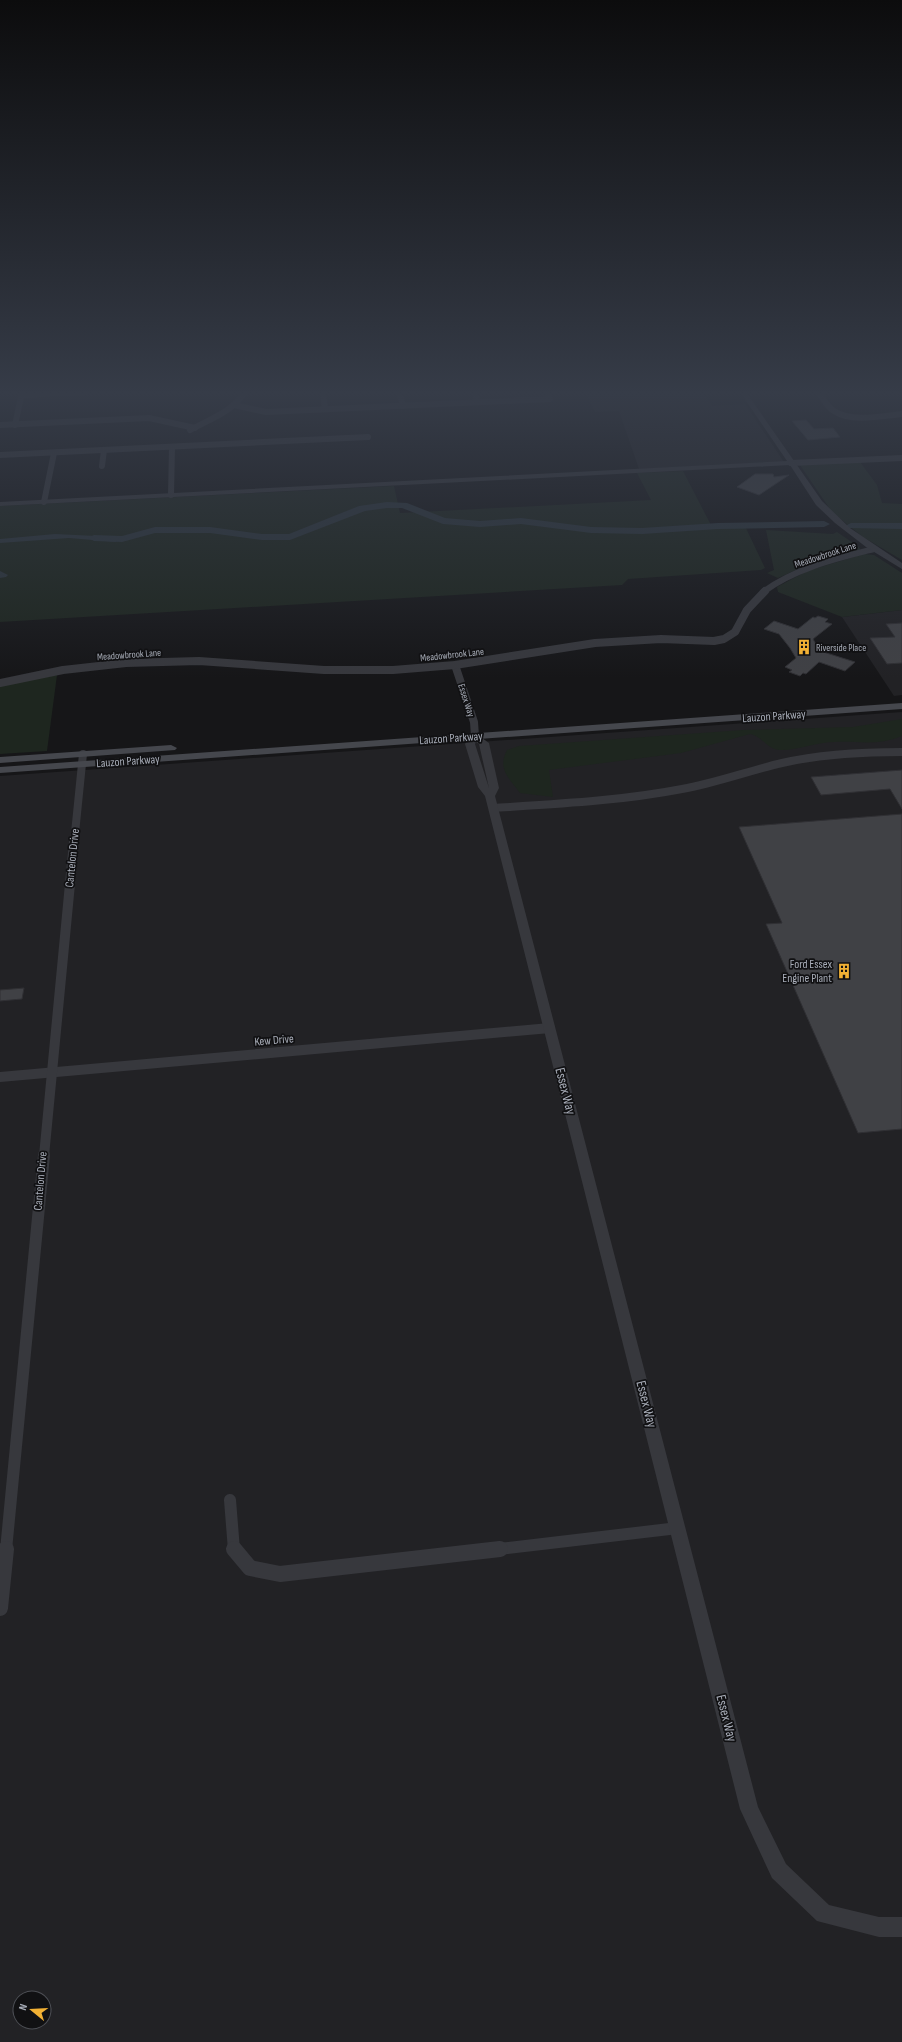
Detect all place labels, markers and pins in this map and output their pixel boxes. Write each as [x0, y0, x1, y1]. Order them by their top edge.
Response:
building icon: Riverside Place [795, 638, 813, 656]
place label: Riverside Place [816, 642, 866, 654]
place label: Ford Essex Engine Plant [782, 957, 832, 986]
building icon: Ford Essex Engine Plant [835, 962, 853, 980]

